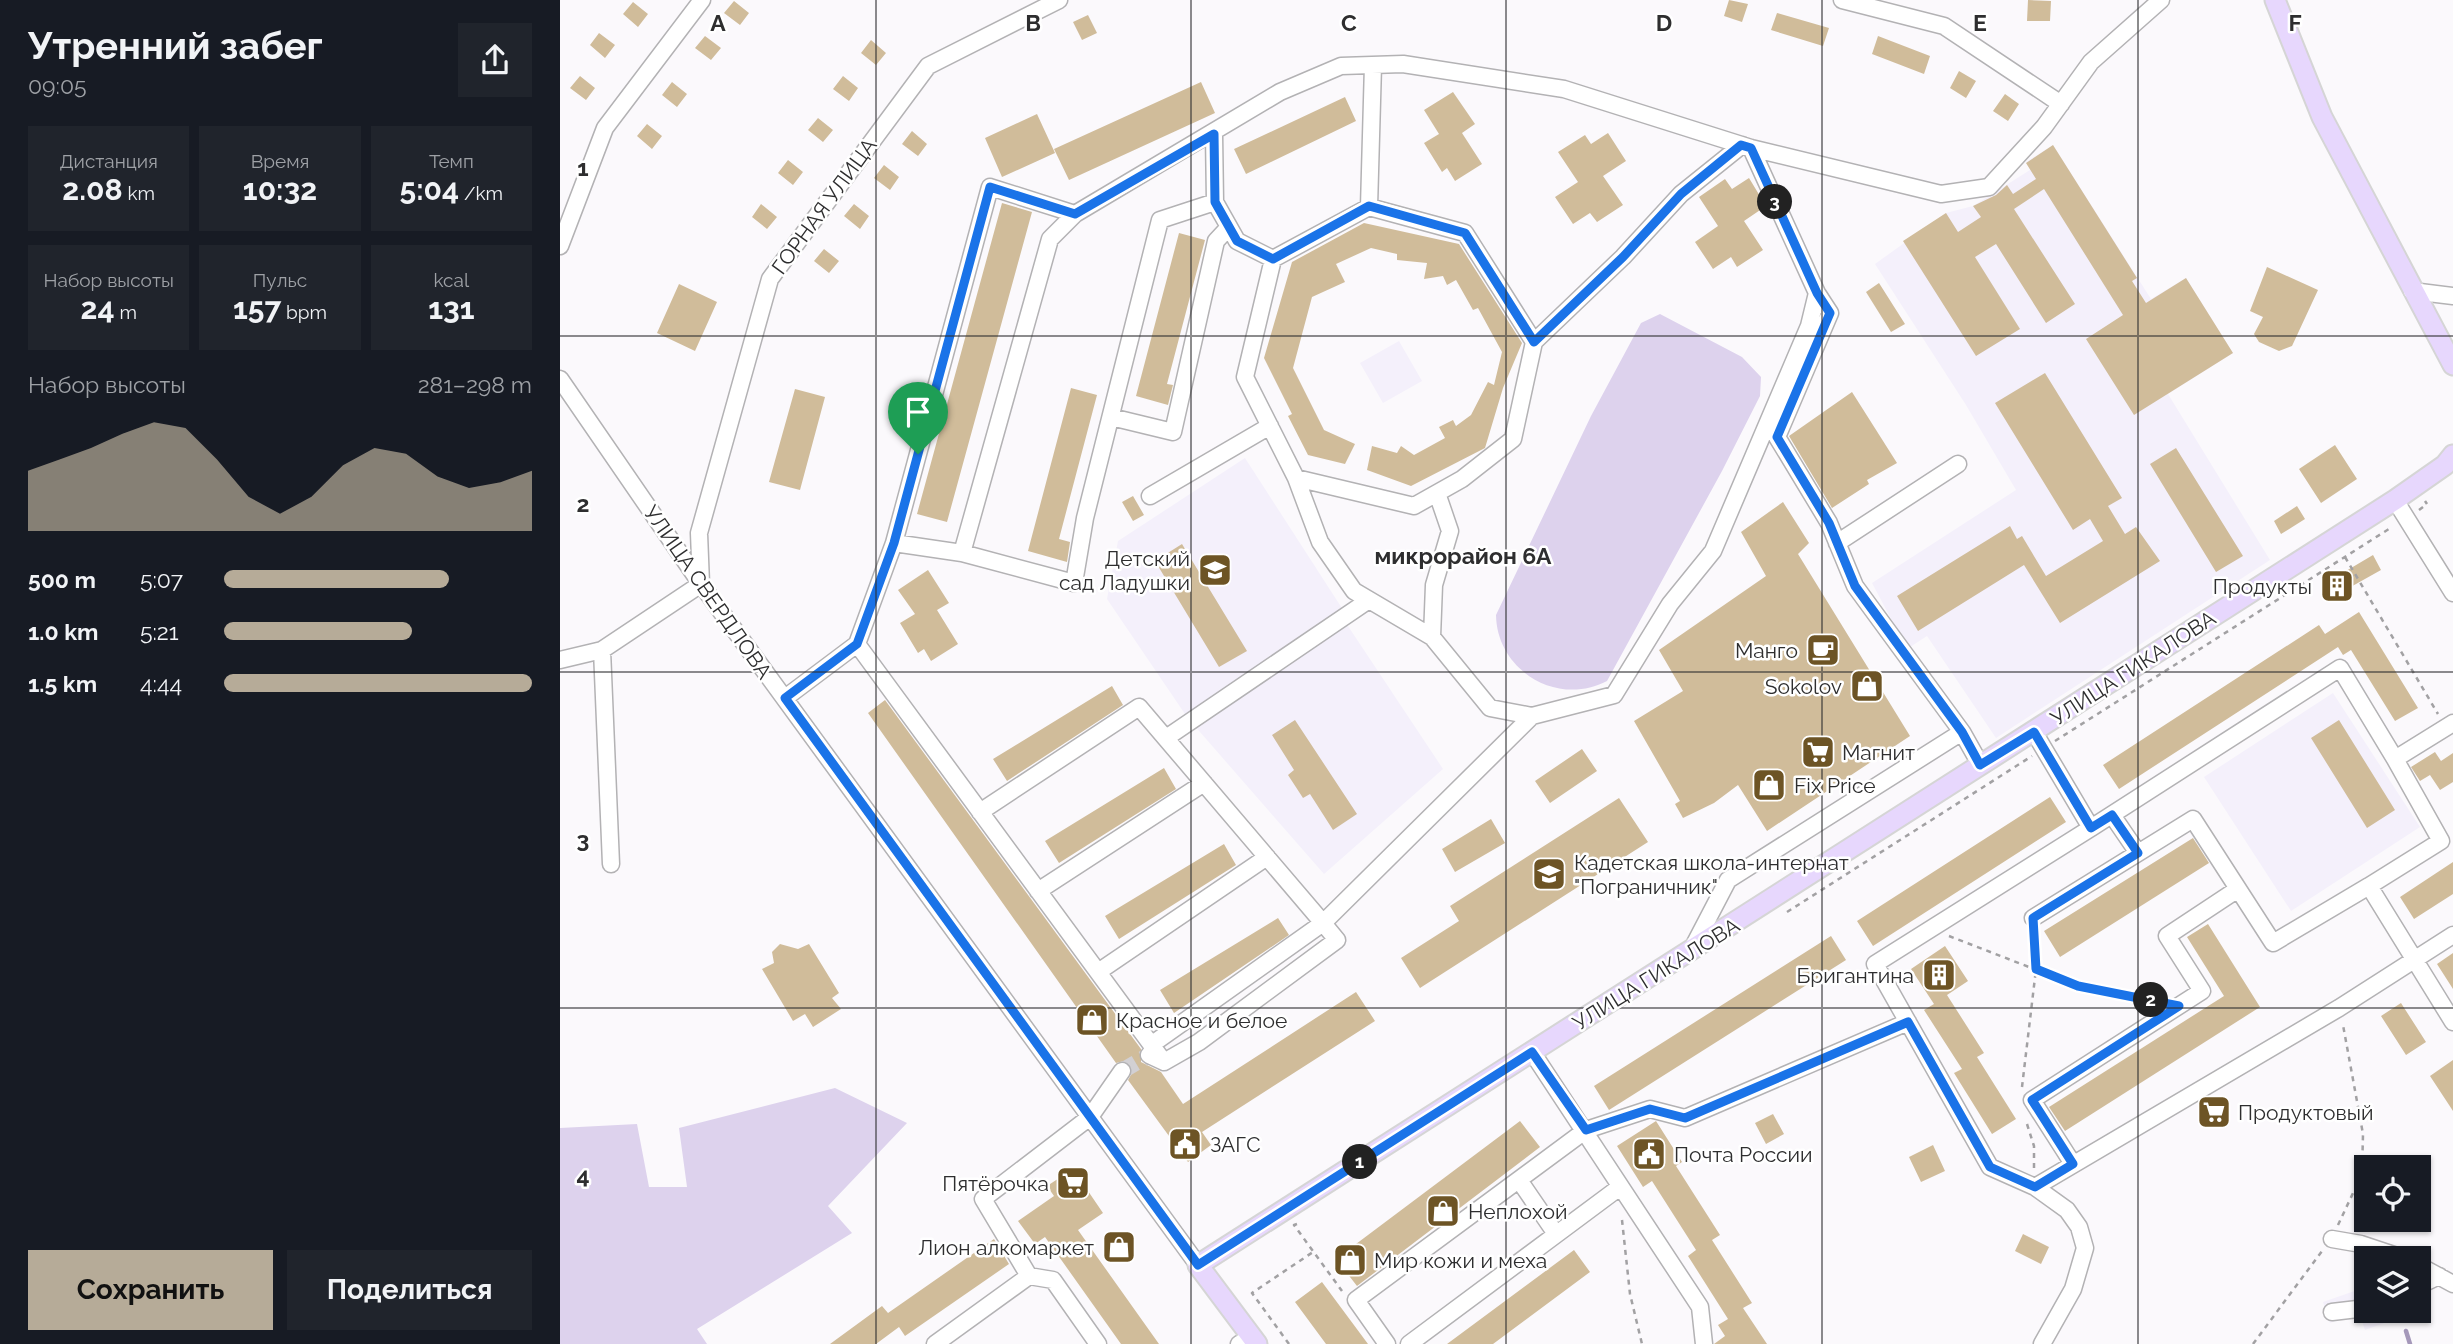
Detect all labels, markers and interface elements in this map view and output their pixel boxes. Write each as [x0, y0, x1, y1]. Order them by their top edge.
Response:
text: A [710, 9, 726, 36]
text: B [1025, 9, 1041, 36]
text: C [1341, 9, 1357, 36]
text: D [1656, 9, 1672, 36]
text: E [1973, 9, 1987, 36]
text: F [2288, 9, 2302, 36]
text: Утренний забег [28, 23, 323, 68]
button: share [458, 23, 532, 97]
text: 09:05 [28, 72, 87, 99]
street label: ГОРНАЯ УЛИЦА [766, 133, 882, 279]
text: Дистанция [59, 150, 158, 172]
text: Время [251, 150, 309, 172]
text: Темп [429, 150, 474, 172]
text: 1 [577, 154, 589, 181]
text: 2.08 [62, 172, 123, 207]
text: 10:32 [243, 172, 317, 207]
text: 5:04 [400, 172, 459, 207]
text: km [123, 182, 155, 204]
text: /km [459, 182, 503, 204]
pin: 3 [1758, 184, 1792, 220]
text: 3 [1769, 190, 1780, 212]
text: Набор высоты [43, 269, 174, 291]
text: Пульс [253, 269, 307, 291]
text: kcal [434, 269, 469, 291]
text: 24 [80, 291, 115, 326]
text: 157 [233, 291, 281, 326]
text: 131 [428, 291, 475, 326]
text: m [115, 301, 137, 323]
text: bpm [281, 301, 327, 323]
text: Набор высоты [28, 371, 186, 398]
text: 281–298 m [418, 371, 532, 398]
pin [888, 382, 948, 454]
icon: arrive [899, 393, 937, 431]
text: 2 [577, 490, 589, 517]
street label: УЛИЦА СВЕРДЛОВА [639, 500, 777, 684]
district label: микрорайон 6А [1375, 542, 1552, 569]
place label: Детский сад Ладушки [1059, 546, 1190, 595]
school or university icon: Детский сад Ладушки [1196, 551, 1234, 589]
text: 500 m [28, 566, 96, 593]
text: 5:07 [140, 566, 183, 593]
building icon: Продукты [2318, 567, 2356, 605]
place label: Продукты [2213, 574, 2312, 599]
street label: УЛИЦА ГИКАЛОВА [2046, 605, 2220, 731]
text: 1.0 km [28, 618, 98, 645]
text: 5:21 [140, 618, 179, 645]
cafe icon: Манго [1804, 631, 1842, 669]
place label: Манго [1735, 638, 1798, 663]
shop icon: Sokolov [1848, 667, 1886, 705]
text: 1.5 km [28, 670, 97, 697]
text: 4:44 [140, 670, 182, 697]
place label: Sokolov [1765, 674, 1842, 699]
supermarket icon: Магнит [1799, 733, 1837, 771]
place label: Магнит [1842, 740, 1915, 765]
shop icon: Fix Price [1750, 766, 1788, 804]
place label: Fix Price [1794, 773, 1876, 798]
text: 3 [577, 826, 589, 853]
place label: Кадетская школа-интернат "Пограничник" [1574, 850, 1849, 899]
school or university icon: Кадетская школа-интернат "Пограничник" [1530, 855, 1568, 893]
street label: УЛИЦА ГИКАЛОВА [1568, 913, 1744, 1035]
building icon: Бригантина [1920, 956, 1958, 994]
place label: Бригантина [1797, 963, 1914, 988]
pin: 2 [2134, 982, 2168, 1018]
text: 2 [2145, 988, 2156, 1010]
shop icon: Красное и белое [1073, 1001, 1111, 1039]
place label: Красное и белое [1116, 1008, 1287, 1033]
supermarket icon: Продуктовый [2195, 1093, 2233, 1131]
place label: Продуктовый [2238, 1100, 2373, 1125]
public building icon: ЗАГС [1166, 1125, 1204, 1163]
place label: ЗАГС [1210, 1132, 1261, 1157]
public building icon: Почта России [1630, 1135, 1668, 1173]
place label: Почта России [1674, 1142, 1813, 1167]
pin: 1 [1342, 1144, 1378, 1180]
text: 1 [1355, 1150, 1364, 1172]
map controls [2354, 1155, 2431, 1323]
button: locate [2354, 1155, 2431, 1232]
text: 4 [576, 1162, 590, 1189]
supermarket icon: Пятёрочка [1054, 1164, 1092, 1202]
place label: Пятёрочка [942, 1171, 1049, 1196]
shop icon: Неплохой [1424, 1192, 1462, 1230]
place label: Неплохой [1468, 1199, 1568, 1224]
shop icon: Лион алкомаркет [1100, 1228, 1138, 1266]
place label: Лион алкомаркет [918, 1235, 1094, 1260]
shop icon: Мир кожи и меха [1331, 1241, 1369, 1279]
button: layers [2354, 1246, 2431, 1323]
place label: Мир кожи и меха [1374, 1248, 1547, 1273]
button: Сохранить [28, 1250, 273, 1330]
button: Поделиться [287, 1250, 532, 1330]

